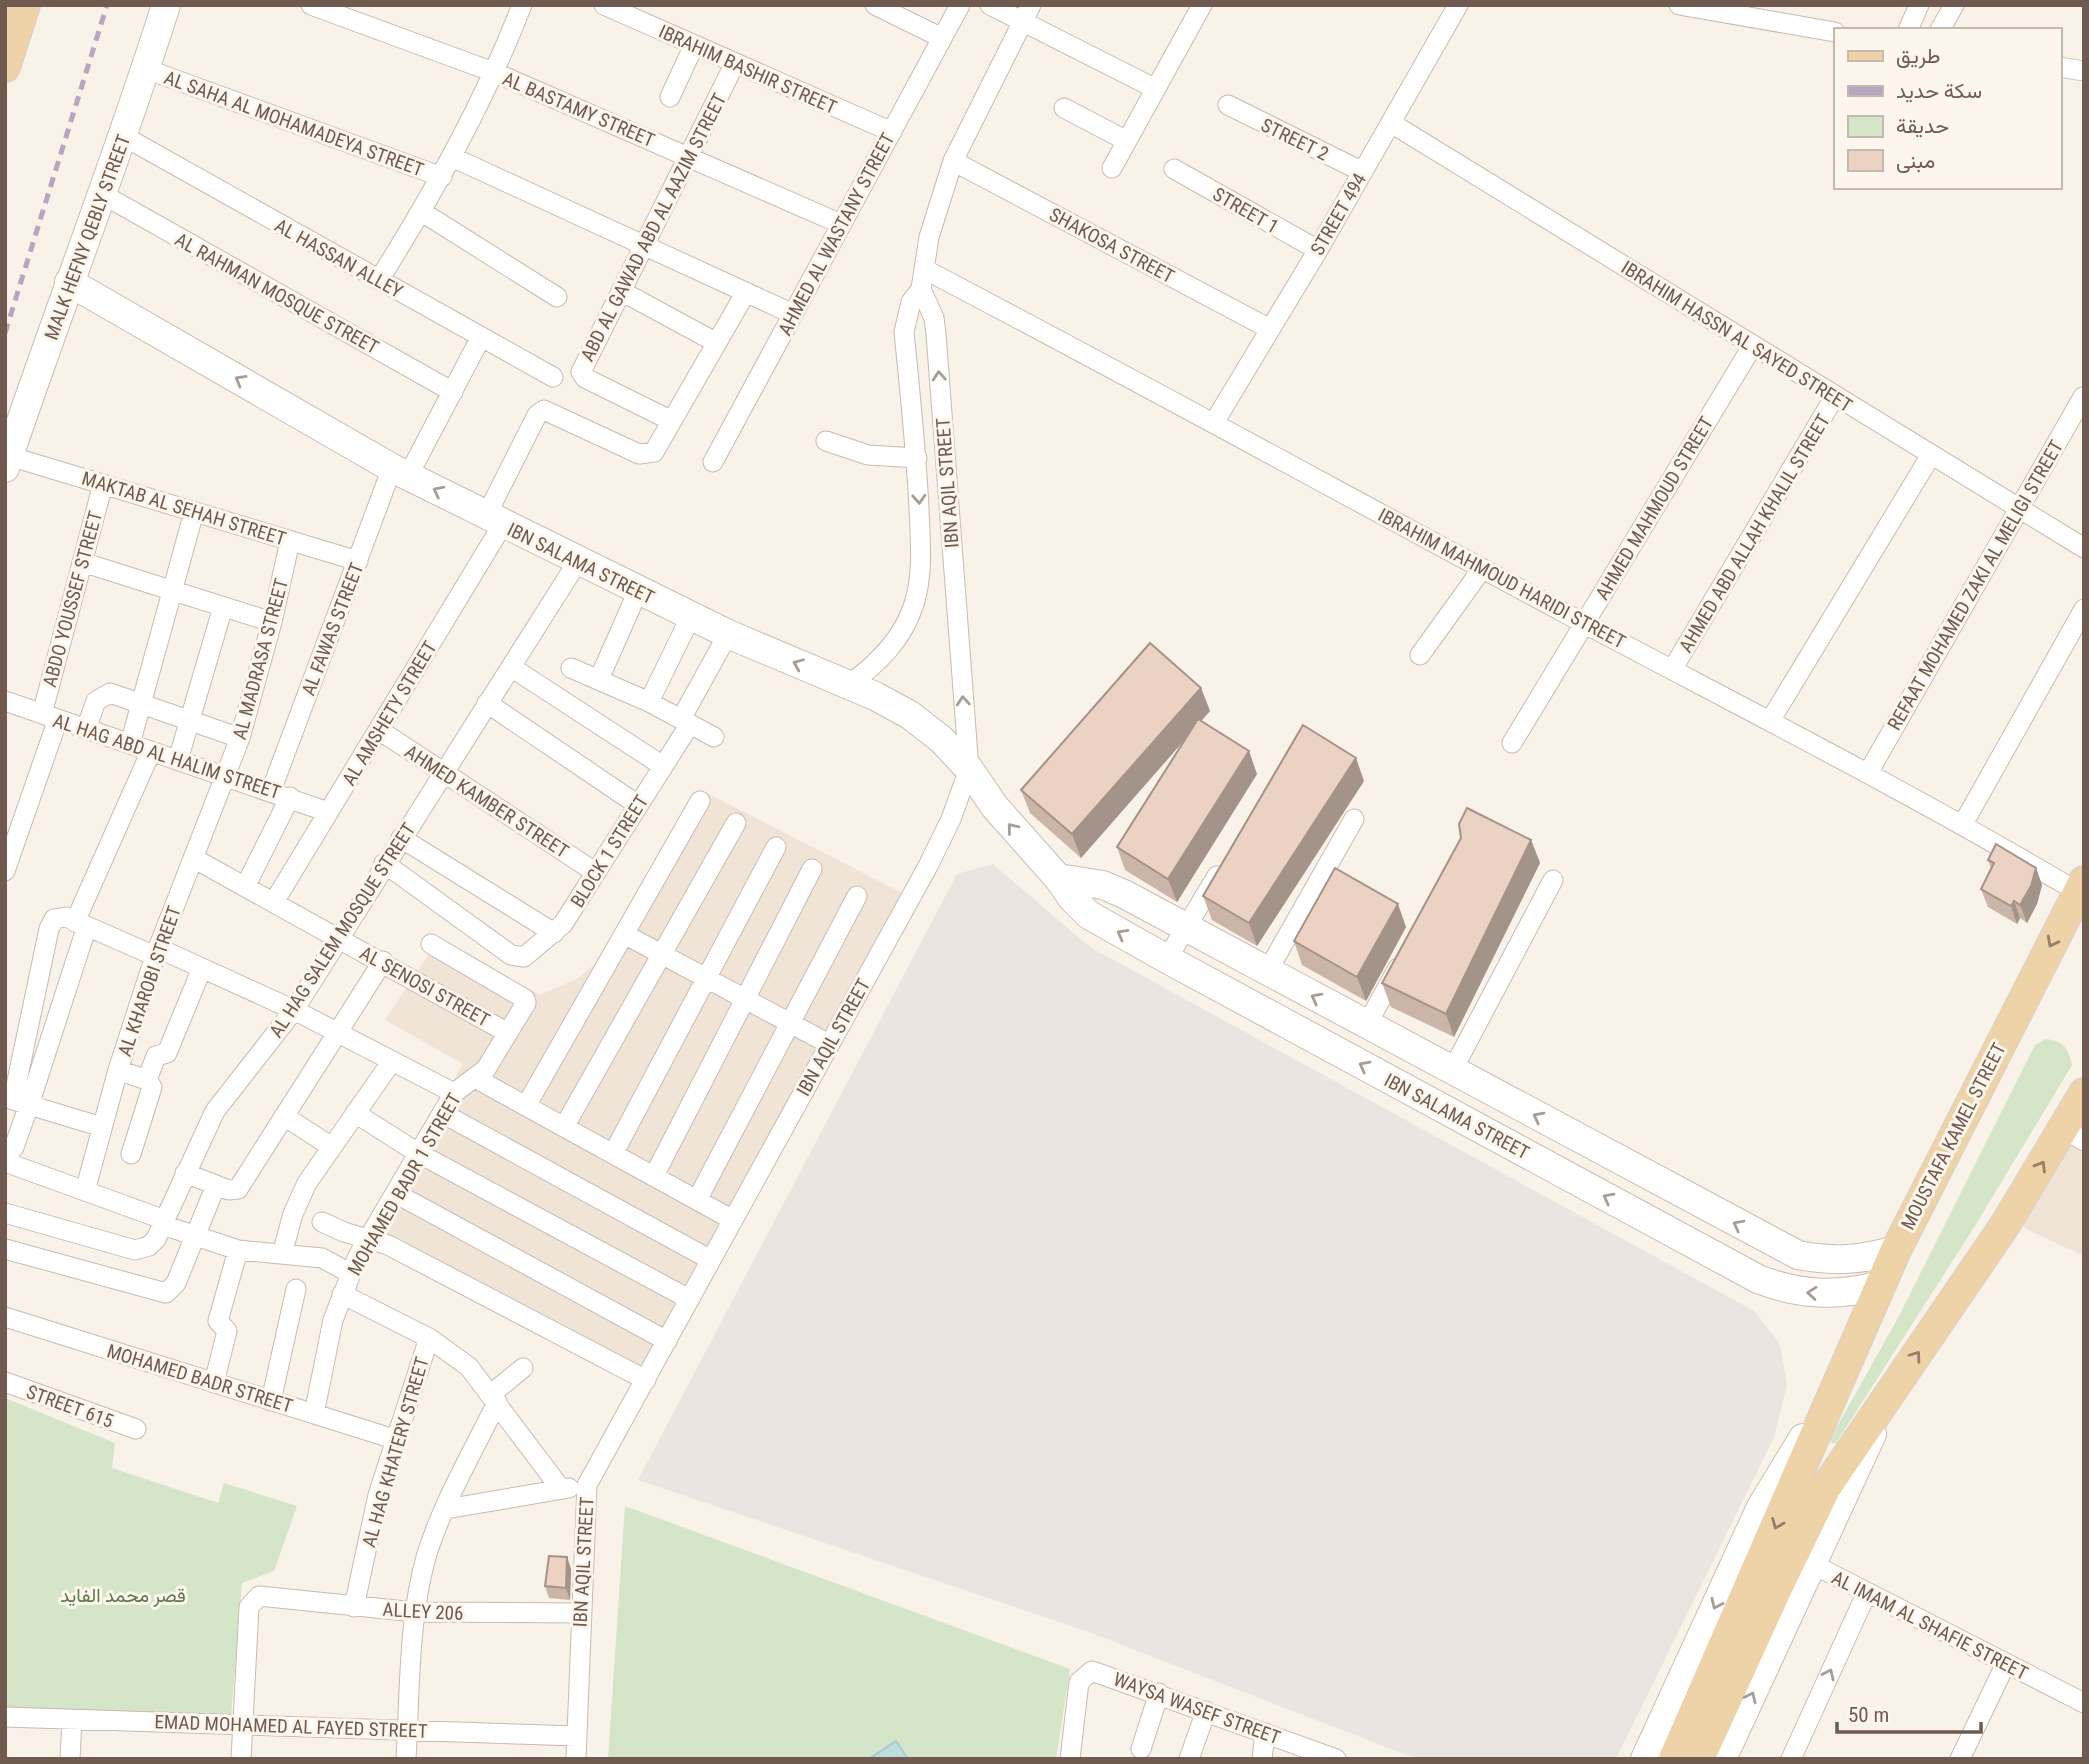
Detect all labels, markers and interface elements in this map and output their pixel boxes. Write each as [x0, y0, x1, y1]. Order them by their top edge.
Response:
street label: IBRAHIM BASHIR STREET [655, 20, 840, 119]
legend [1834, 28, 2061, 189]
text: طريق [1896, 44, 1941, 69]
street label: AL SAHA AL MOHAMADEYA STREET [161, 66, 427, 181]
street label: AL BASTAMY STREET [499, 67, 658, 152]
text: سكة حديد [1896, 79, 1982, 103]
street label: ABD AL GAWAD ABD AL AAZIM STREET [576, 89, 731, 365]
street label: STREET 2 [1257, 113, 1332, 166]
text: حديقة [1896, 114, 1949, 138]
street label: AHMED AL WASTANY STREET [773, 129, 900, 339]
street label: MALK HEFNY QEBLY STREET [40, 131, 135, 343]
text: مبنى [1896, 149, 1935, 173]
street label: STREET 494 [1306, 169, 1371, 259]
street label: STREET 1 [1209, 182, 1283, 238]
street label: SHAKOSA STREET [1045, 203, 1178, 288]
street label: AL HASSAN ALLEY [271, 214, 407, 303]
street label: AL RAHMAN MOSQUE STREET [171, 228, 383, 359]
street label: IBRAHIM HASSN AL SAYED STREET [1617, 256, 1856, 417]
one-way arrow [932, 370, 947, 381]
one-way arrow [234, 375, 247, 388]
street label: AHMED ABD ALLAH KHALIL STREET [1674, 410, 1835, 657]
street label: AHMED MAHMOUD STREET [1591, 412, 1718, 604]
street label: IBN AQIL STREET [931, 417, 964, 549]
street label: REFAAT MOHAMED ZAKI AL MELIGI STREET [1883, 436, 2068, 734]
street label: MAKTAB AL SEHAH STREET [79, 466, 289, 551]
one-way arrow [433, 486, 445, 499]
one-way arrow [911, 494, 926, 505]
street label: IBRAHIM MAHMOUD HARIDI STREET [1374, 503, 1629, 654]
street label: ABDO YOUSSEF STREET [38, 509, 107, 690]
street label: IBN SALAMA STREET [503, 518, 658, 609]
street label: AL FAWAS STREET [297, 559, 368, 699]
street label: AL MADRASA STREET [228, 576, 293, 742]
street label: AL AMSHETY STREET [337, 637, 442, 790]
one-way arrow [793, 658, 805, 672]
one-way arrow [956, 695, 971, 706]
street label: AL HAG ABD AL HALIM STREET [50, 709, 284, 804]
street label: AHMED KAMBER STREET [401, 740, 573, 863]
street label: BLOCK 1 STREET [566, 791, 653, 912]
street label: AL HAG SALEM MOSQUE STREET [264, 819, 420, 1042]
one-way arrow [1008, 823, 1020, 836]
street label: AL KHAROBI STREET [113, 903, 186, 1059]
one-way arrow [1116, 929, 1129, 942]
one-way arrow [2047, 935, 2060, 947]
street label: AL SENOSI STREET [356, 941, 494, 1032]
street label: IBN AQIL STREET [792, 975, 875, 1100]
one-way arrow [1311, 993, 1323, 1007]
street label: MOUSTAFA KAMEL STREET [1896, 1039, 2011, 1233]
one-way arrow [1359, 1061, 1372, 1074]
street label: IBN SALAMA STREET [1380, 1069, 1533, 1164]
street label: MOHAMED BADR 1 STREET [343, 1089, 466, 1280]
one-way arrow [1533, 1112, 1545, 1126]
one-way arrow [2032, 1161, 2045, 1174]
one-way arrow [1602, 1192, 1615, 1206]
one-way arrow [1733, 1220, 1746, 1233]
one-way arrow [1807, 1286, 1818, 1301]
street label: MOHAMED BADR STREET [104, 1339, 296, 1418]
one-way arrow [1908, 1351, 1920, 1364]
street label: AL HAG KHATERY STREET [357, 1354, 434, 1550]
street label: STREET 615 [23, 1380, 116, 1433]
street label: IBN AQIL STREET [569, 1496, 598, 1628]
one-way arrow [1771, 1516, 1785, 1529]
street label: AL IMAM AL SHAFIE STREET [1828, 1566, 2032, 1685]
park label: قصر محمد الفايد [60, 1584, 186, 1607]
one-way arrow [1710, 1597, 1724, 1609]
street label: ALLEY 206 [382, 1598, 464, 1625]
street label: WAYSA WASEF STREET [1110, 1668, 1283, 1749]
one-way arrow [1821, 1669, 1835, 1682]
scale bar [1837, 1690, 1980, 1734]
one-way arrow [1743, 1692, 1757, 1704]
text: 50 m [1848, 1703, 1889, 1727]
street label: EMAD MOHAMED AL FAYED STREET [154, 1710, 428, 1743]

